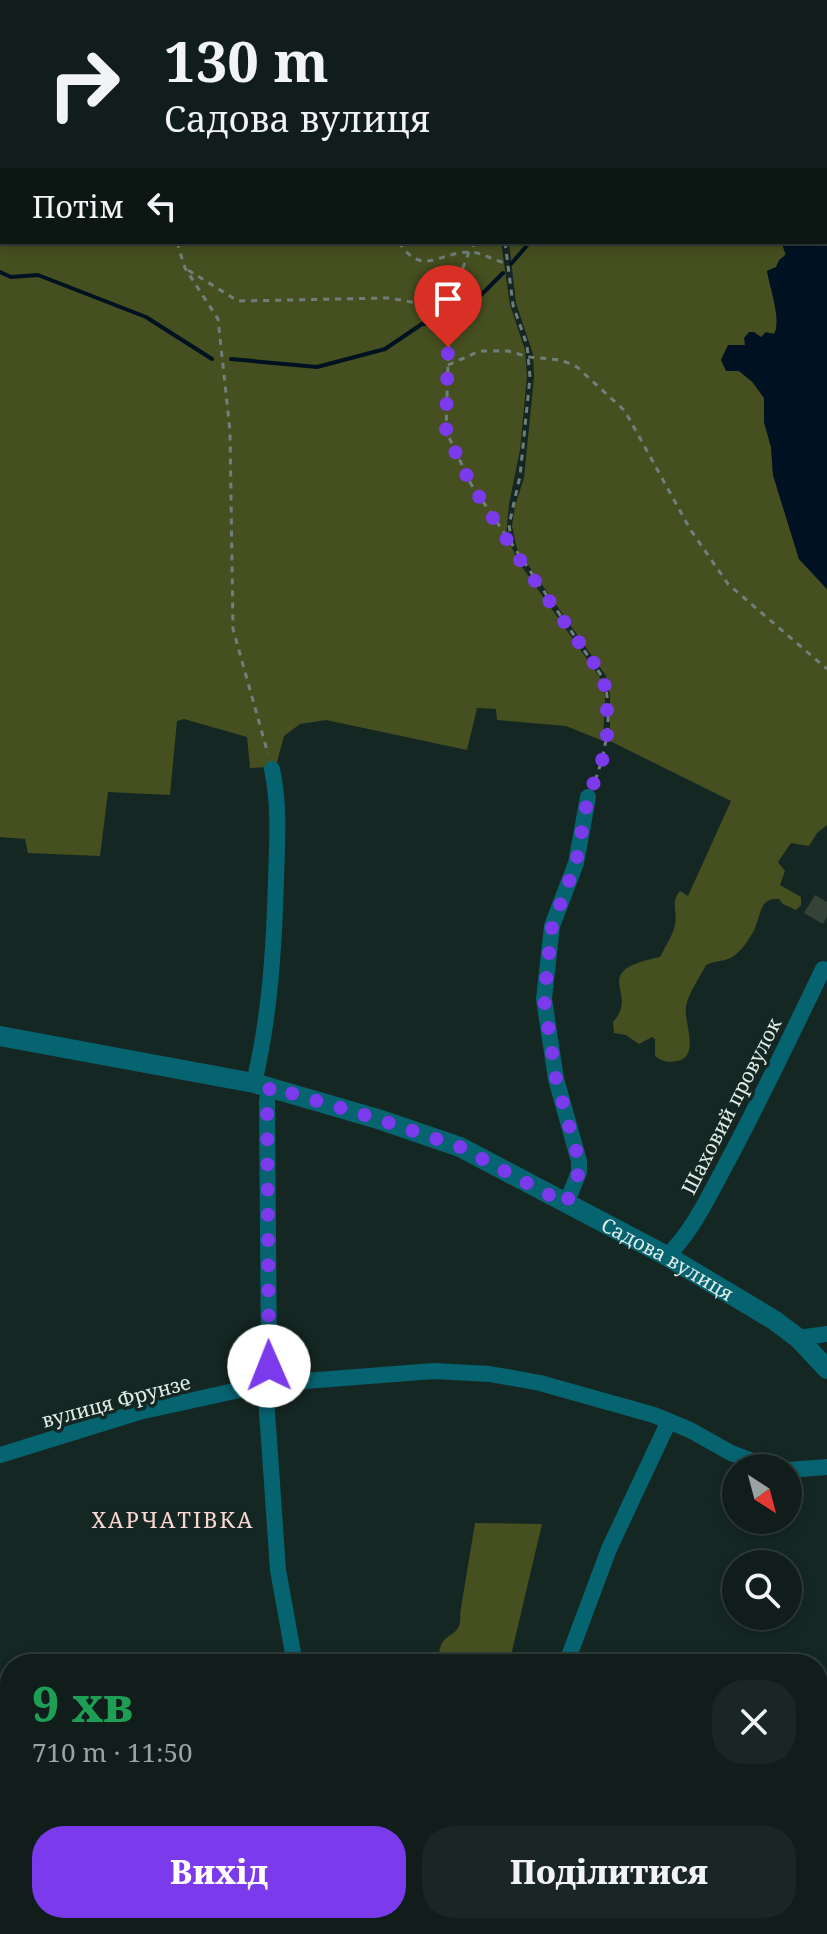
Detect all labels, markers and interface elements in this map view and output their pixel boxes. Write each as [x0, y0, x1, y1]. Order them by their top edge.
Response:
text: 130 m [164, 22, 329, 98]
icon: right [32, 32, 136, 136]
text: Садова вулиця [164, 94, 430, 143]
icon: left [140, 184, 184, 228]
text: Потім [32, 186, 124, 227]
pin [414, 265, 482, 347]
icon: arrive [426, 277, 470, 321]
street label: Шаховий провулок [675, 1013, 787, 1199]
street label: Садова вулиця [597, 1210, 739, 1307]
position arrow [227, 1324, 311, 1408]
street label: вулиця Фрунзе [39, 1368, 193, 1434]
north arrow [722, 1454, 802, 1534]
map controls [722, 1454, 802, 1630]
district label: ХАРЧАТІВКА [92, 1504, 254, 1534]
button: search [722, 1550, 802, 1630]
text: 9 хв [32, 1671, 133, 1736]
button: close [712, 1680, 796, 1764]
text: 710 m · 11:50 [32, 1734, 193, 1770]
button: Вихід [32, 1826, 406, 1918]
button: Поділитися [422, 1826, 796, 1918]

